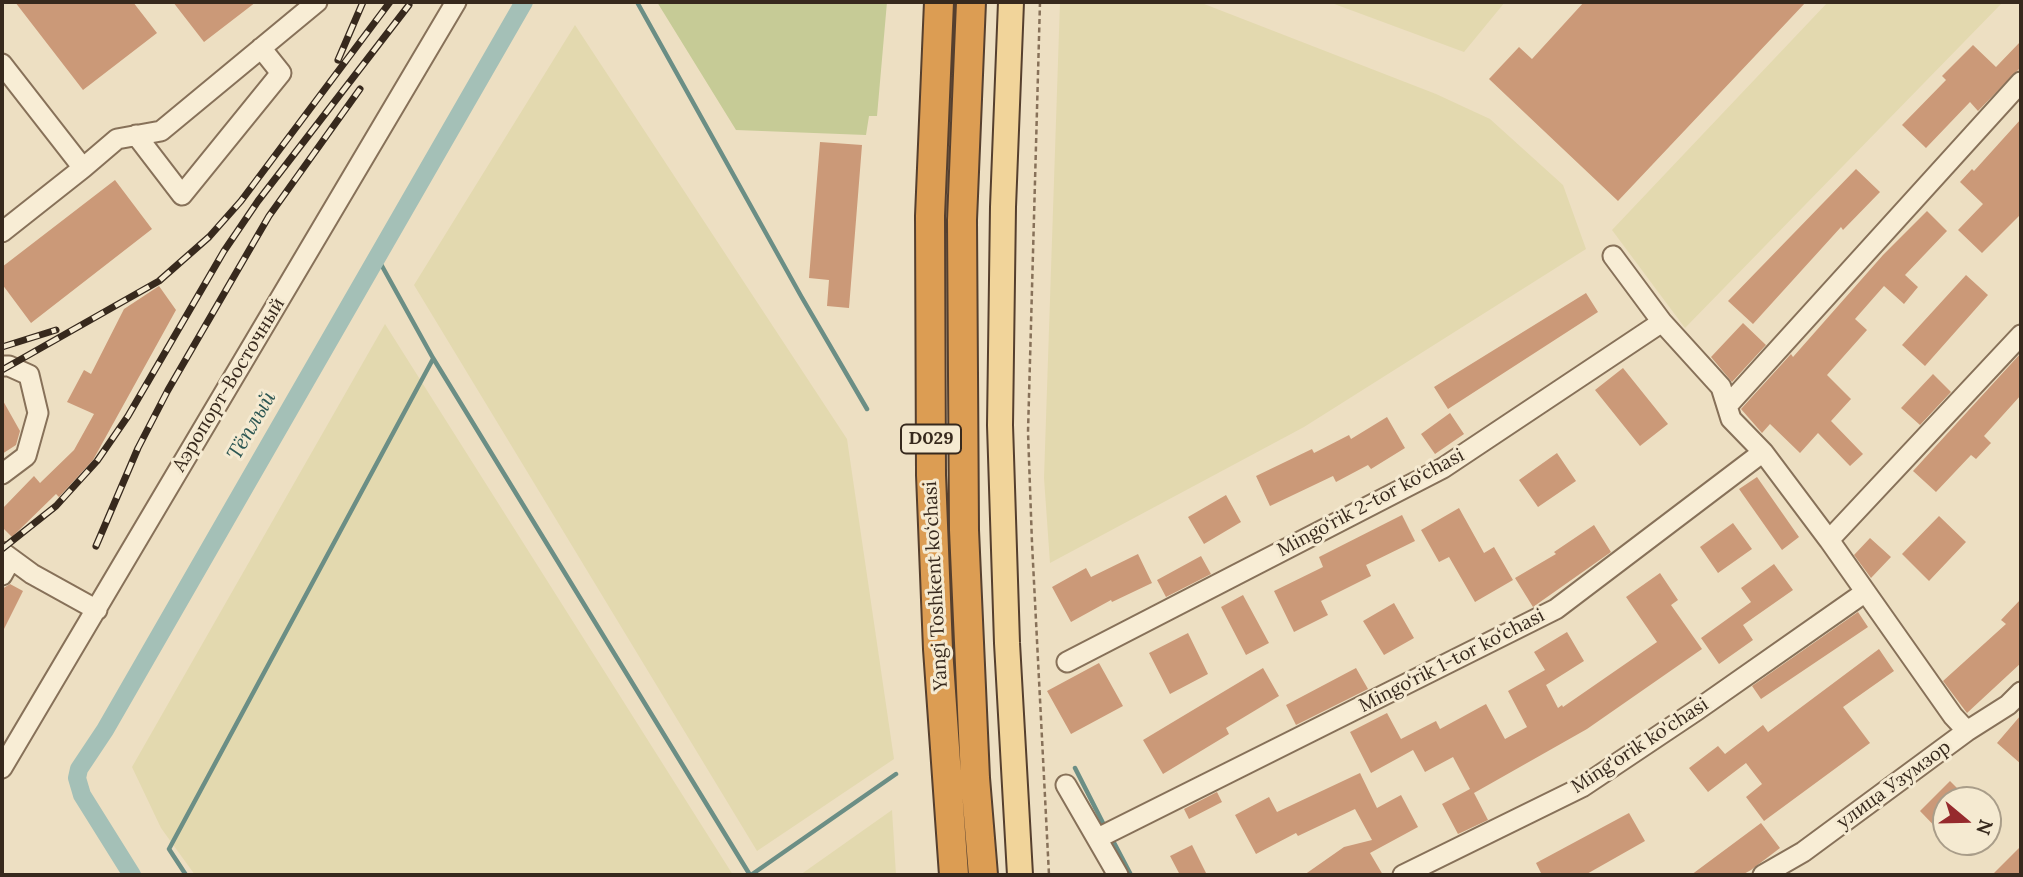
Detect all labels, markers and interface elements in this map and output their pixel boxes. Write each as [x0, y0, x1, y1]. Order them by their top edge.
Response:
street label: Аэропорт-Восточный [168, 294, 290, 476]
water label: Тёплый [222, 387, 282, 465]
road number: D029 [901, 424, 961, 454]
street label: Mingo‘rik 2-tor ko‘chasi [1274, 444, 1468, 562]
street label: Yangi Toshkent ko‘chasi [919, 481, 953, 691]
street label: Mingo‘rik 1-tor ko‘chasi [1355, 604, 1549, 718]
street label: Ming'orik ko'chasi [1567, 693, 1713, 799]
street label: улица Узумзор [1833, 736, 1955, 834]
north arrow [1932, 786, 2002, 856]
text: N [1971, 816, 1999, 838]

